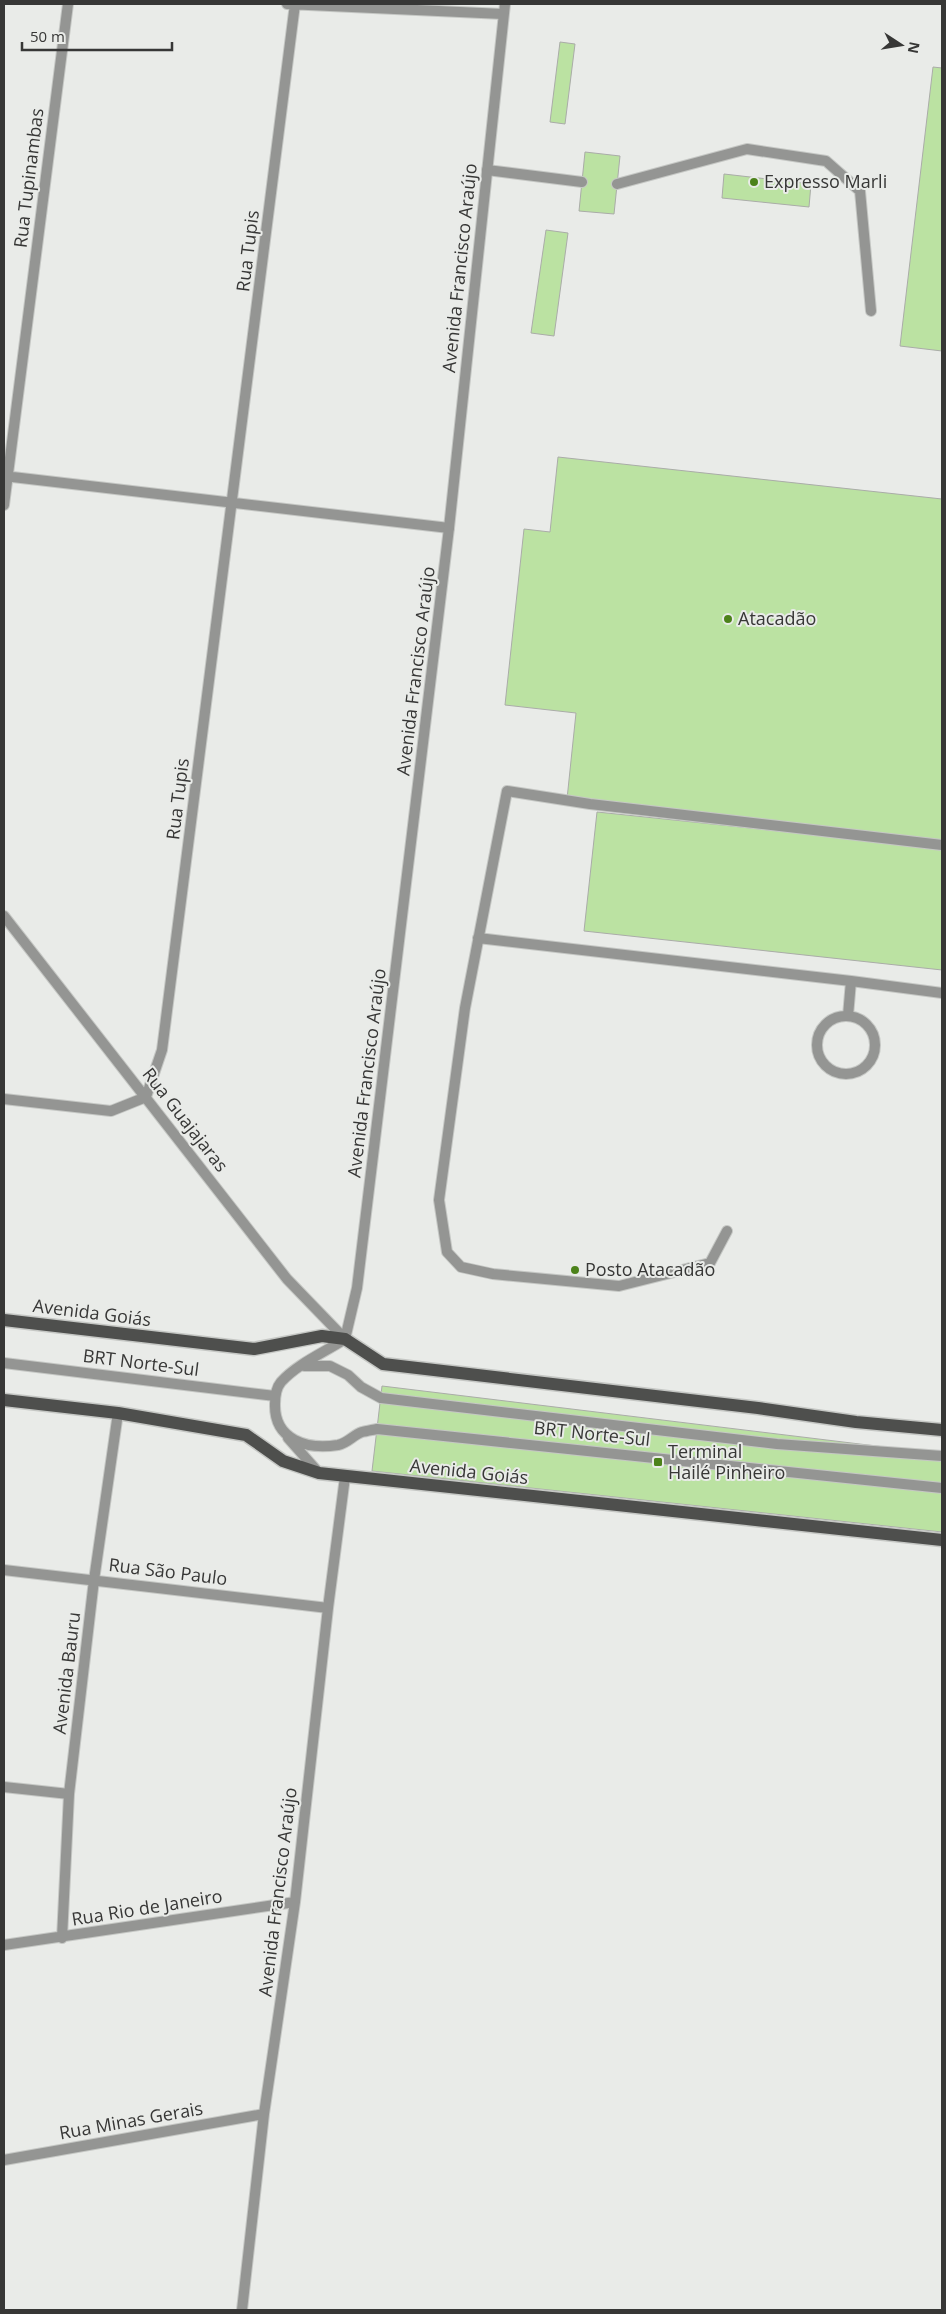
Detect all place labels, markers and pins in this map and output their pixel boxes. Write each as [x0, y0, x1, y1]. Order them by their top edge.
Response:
place label: Expresso Marli [764, 169, 887, 193]
marker: Expresso Marli [748, 176, 760, 188]
place label: Atacadão [738, 606, 816, 630]
marker: Atacadão [722, 613, 734, 625]
place label: Posto Atacadão [585, 1257, 715, 1281]
marker: Posto Atacadão [569, 1264, 581, 1276]
place label: Terminal Hailé Pinheiro [668, 1439, 785, 1484]
marker: Terminal Hailé Pinheiro [652, 1456, 664, 1468]

